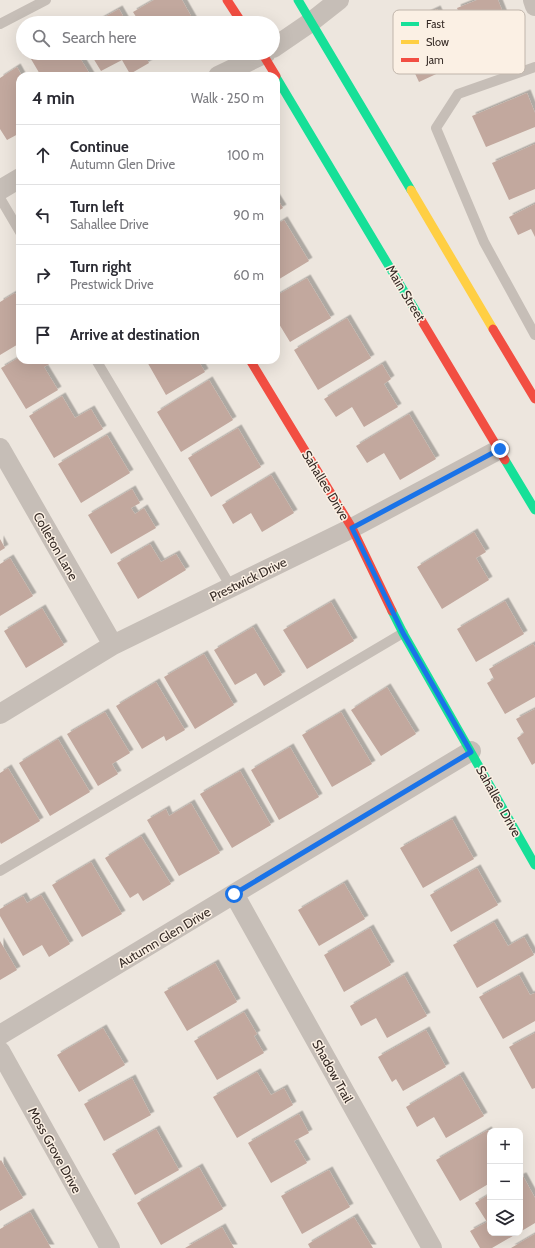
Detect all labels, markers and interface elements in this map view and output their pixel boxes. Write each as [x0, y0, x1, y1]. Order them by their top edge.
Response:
legend [393, 10, 525, 74]
search box [16, 16, 280, 60]
text: Fast [426, 17, 445, 31]
icon: search [30, 27, 52, 49]
text: Search here [62, 29, 137, 47]
text: Slow [426, 35, 449, 49]
text: Jam [425, 53, 444, 67]
text: 4 min [32, 88, 75, 108]
text: Walk · 250 m [191, 90, 264, 106]
text: Continue [70, 138, 129, 156]
icon: ahead [32, 144, 54, 166]
text: 100 m [227, 147, 264, 163]
text: Autumn Glen Drive [70, 156, 175, 172]
text: Turn left [70, 198, 124, 216]
icon: left [32, 204, 54, 226]
text: 90 m [233, 207, 264, 223]
text: Sahallee Drive [70, 216, 149, 232]
text: Turn right [70, 258, 131, 276]
street label: Main Street [383, 262, 429, 325]
icon: right [32, 264, 54, 286]
text: 60 m [233, 267, 264, 283]
text: Prestwick Drive [70, 276, 154, 292]
icon: arrive [32, 324, 54, 346]
text: Arrive at destination [70, 326, 200, 344]
route end [491, 440, 509, 458]
street label: Sahallee Drive [299, 447, 353, 523]
street label: Colleton Lane [30, 509, 82, 583]
street label: Prestwick Drive [207, 553, 289, 605]
street label: Sahallee Drive [473, 763, 525, 840]
route start [225, 885, 243, 903]
street label: Autumn Glen Drive [115, 903, 213, 971]
street label: Shadow Trail [309, 1037, 357, 1105]
street label: Moss Grove Drive [25, 1104, 85, 1196]
map controls [487, 1128, 523, 1236]
button: + [487, 1128, 523, 1164]
button: − [487, 1164, 523, 1200]
button: layers [487, 1200, 523, 1236]

